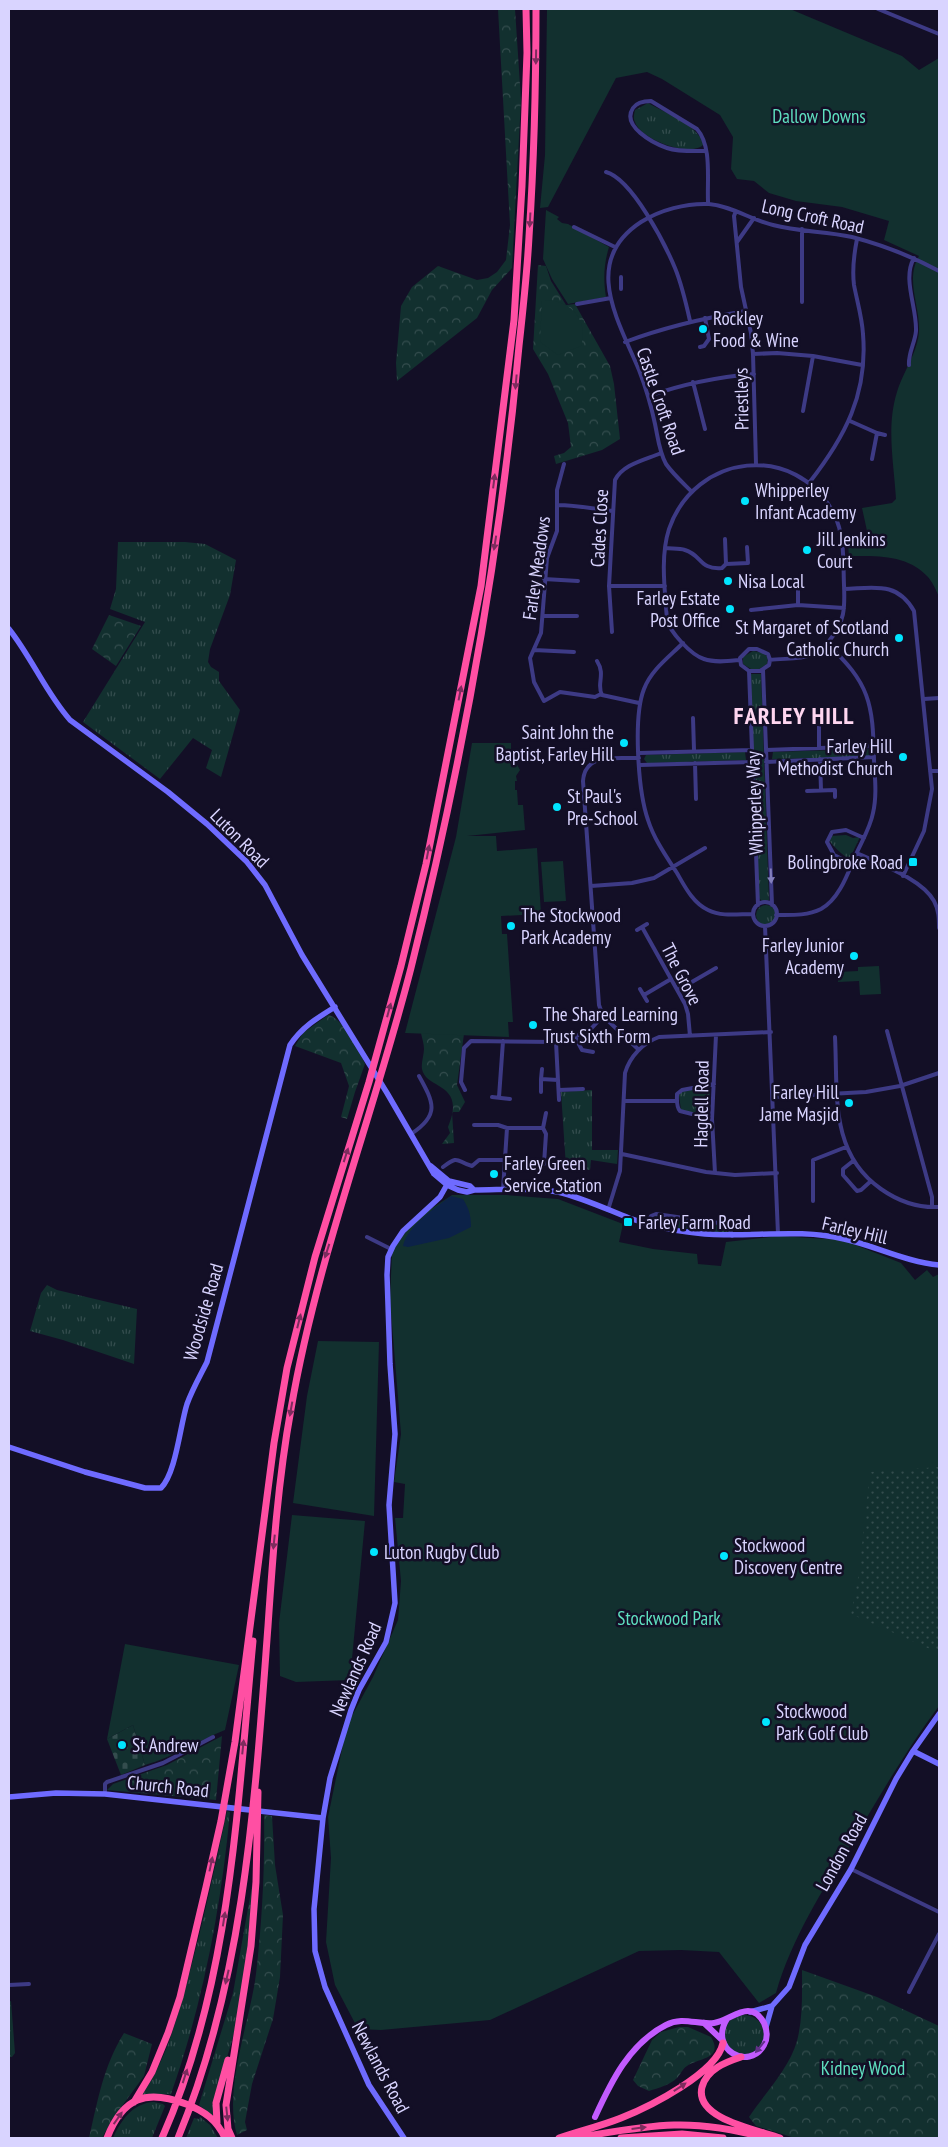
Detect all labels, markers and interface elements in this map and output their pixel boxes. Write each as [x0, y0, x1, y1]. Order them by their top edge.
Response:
one-way arrow [532, 50, 540, 66]
park label: Dallow Downs [772, 104, 866, 128]
street label: Long Croft Road [760, 193, 866, 239]
one-way arrow [526, 212, 534, 228]
place label: Rockley Food & Wine [713, 306, 799, 352]
marker: Rockley Food & Wine [697, 323, 709, 335]
street label: Castle Croft Road [631, 344, 691, 458]
street label: Priestleys [728, 368, 754, 430]
one-way arrow [512, 374, 520, 390]
one-way arrow [490, 473, 498, 489]
place label: Whipperley Infant Academy [755, 478, 857, 524]
street label: Cades Close [585, 488, 613, 568]
marker: Whipperley Infant Academy [739, 495, 751, 507]
street label: Farley Meadows [517, 515, 555, 621]
place label: Jill Jenkins Court [816, 527, 886, 573]
one-way arrow [491, 535, 499, 551]
marker: Jill Jenkins Court [801, 544, 813, 556]
place label: Nisa Local [738, 569, 805, 593]
marker: Nisa Local [722, 575, 734, 587]
place label: Farley Estate Post Office [636, 586, 720, 632]
marker: Farley Estate Post Office [724, 603, 736, 615]
place label: St Margaret of Scotland Catholic Church [735, 615, 889, 661]
marker: St Margaret of Scotland Catholic Church [893, 632, 905, 644]
one-way arrow [456, 685, 464, 701]
district label: FARLEY HILL [734, 700, 854, 731]
place label: Saint John the Baptist, Farley Hill [495, 720, 615, 766]
place label: Farley Hill Methodist Church [778, 734, 894, 780]
marker: Saint John the Baptist, Farley Hill [618, 737, 630, 749]
street label: Whipperley Way [740, 750, 768, 855]
marker: Farley Hill Methodist Church [897, 751, 909, 763]
place label: St Paul's Pre-School [567, 784, 638, 830]
marker: St Paul's Pre-School [551, 801, 563, 813]
street label: Luton Road [205, 803, 275, 873]
one-way arrow [424, 845, 432, 860]
place label: Bolingbroke Road [788, 850, 903, 874]
marker: Bolingbroke Road [907, 856, 919, 868]
one-way arrow [767, 869, 775, 885]
place label: The Stockwood Park Academy [521, 903, 621, 949]
marker: The Stockwood Park Academy [505, 920, 517, 932]
place label: Farley Junior Academy [762, 933, 845, 979]
street label: The Grove [656, 939, 708, 1009]
marker: Farley Junior Academy [848, 950, 860, 962]
place label: The Shared Learning Trust Sixth Form [543, 1002, 678, 1048]
one-way arrow [386, 1003, 394, 1018]
marker: The Shared Learning Trust Sixth Form [527, 1019, 539, 1031]
street label: Hagdell Road [688, 1060, 714, 1148]
place label: Farley Hill Jame Masjid [759, 1080, 840, 1126]
marker: Farley Hill Jame Masjid [843, 1097, 855, 1109]
one-way arrow [343, 1147, 351, 1162]
place label: Farley Green Service Station [504, 1151, 602, 1197]
marker: Farley Green Service Station [488, 1168, 500, 1180]
place label: Farley Farm Road [638, 1210, 751, 1234]
street label: Farley Hill [820, 1211, 891, 1249]
marker: Farley Farm Road [622, 1216, 634, 1228]
one-way arrow [323, 1243, 330, 1258]
street label: Woodside Road [178, 1261, 228, 1363]
one-way arrow [295, 1314, 303, 1329]
one-way arrow [286, 1401, 294, 1417]
place label: Stockwood Discovery Centre [734, 1533, 843, 1579]
one-way arrow [270, 1534, 278, 1550]
place label: Luton Rugby Club [384, 1540, 499, 1564]
marker: Luton Rugby Club [368, 1546, 380, 1558]
marker: Stockwood Discovery Centre [718, 1550, 730, 1562]
park label: Stockwood Park [617, 1606, 721, 1630]
street label: Newlands Road [324, 1618, 386, 1720]
place label: Stockwood Park Golf Club [776, 1699, 868, 1745]
marker: Stockwood Park Golf Club [760, 1716, 772, 1728]
place label: St Andrew [132, 1733, 199, 1757]
marker: St Andrew [116, 1739, 128, 1751]
one-way arrow [239, 1739, 247, 1755]
street label: Church Road [126, 1770, 210, 1802]
street label: London Road [810, 1809, 872, 1895]
one-way arrow [207, 1857, 215, 1872]
one-way arrow [220, 1910, 228, 1926]
one-way arrow [223, 1969, 231, 1984]
street label: Newlands Road [347, 2017, 415, 2117]
one-way arrow [755, 2041, 766, 2054]
park label: Kidney Wood [821, 2056, 905, 2080]
one-way arrow [181, 2068, 189, 2083]
one-way arrow [673, 2082, 687, 2092]
one-way arrow [223, 2106, 231, 2122]
one-way arrow [113, 2111, 123, 2125]
one-way arrow [632, 2124, 648, 2132]

